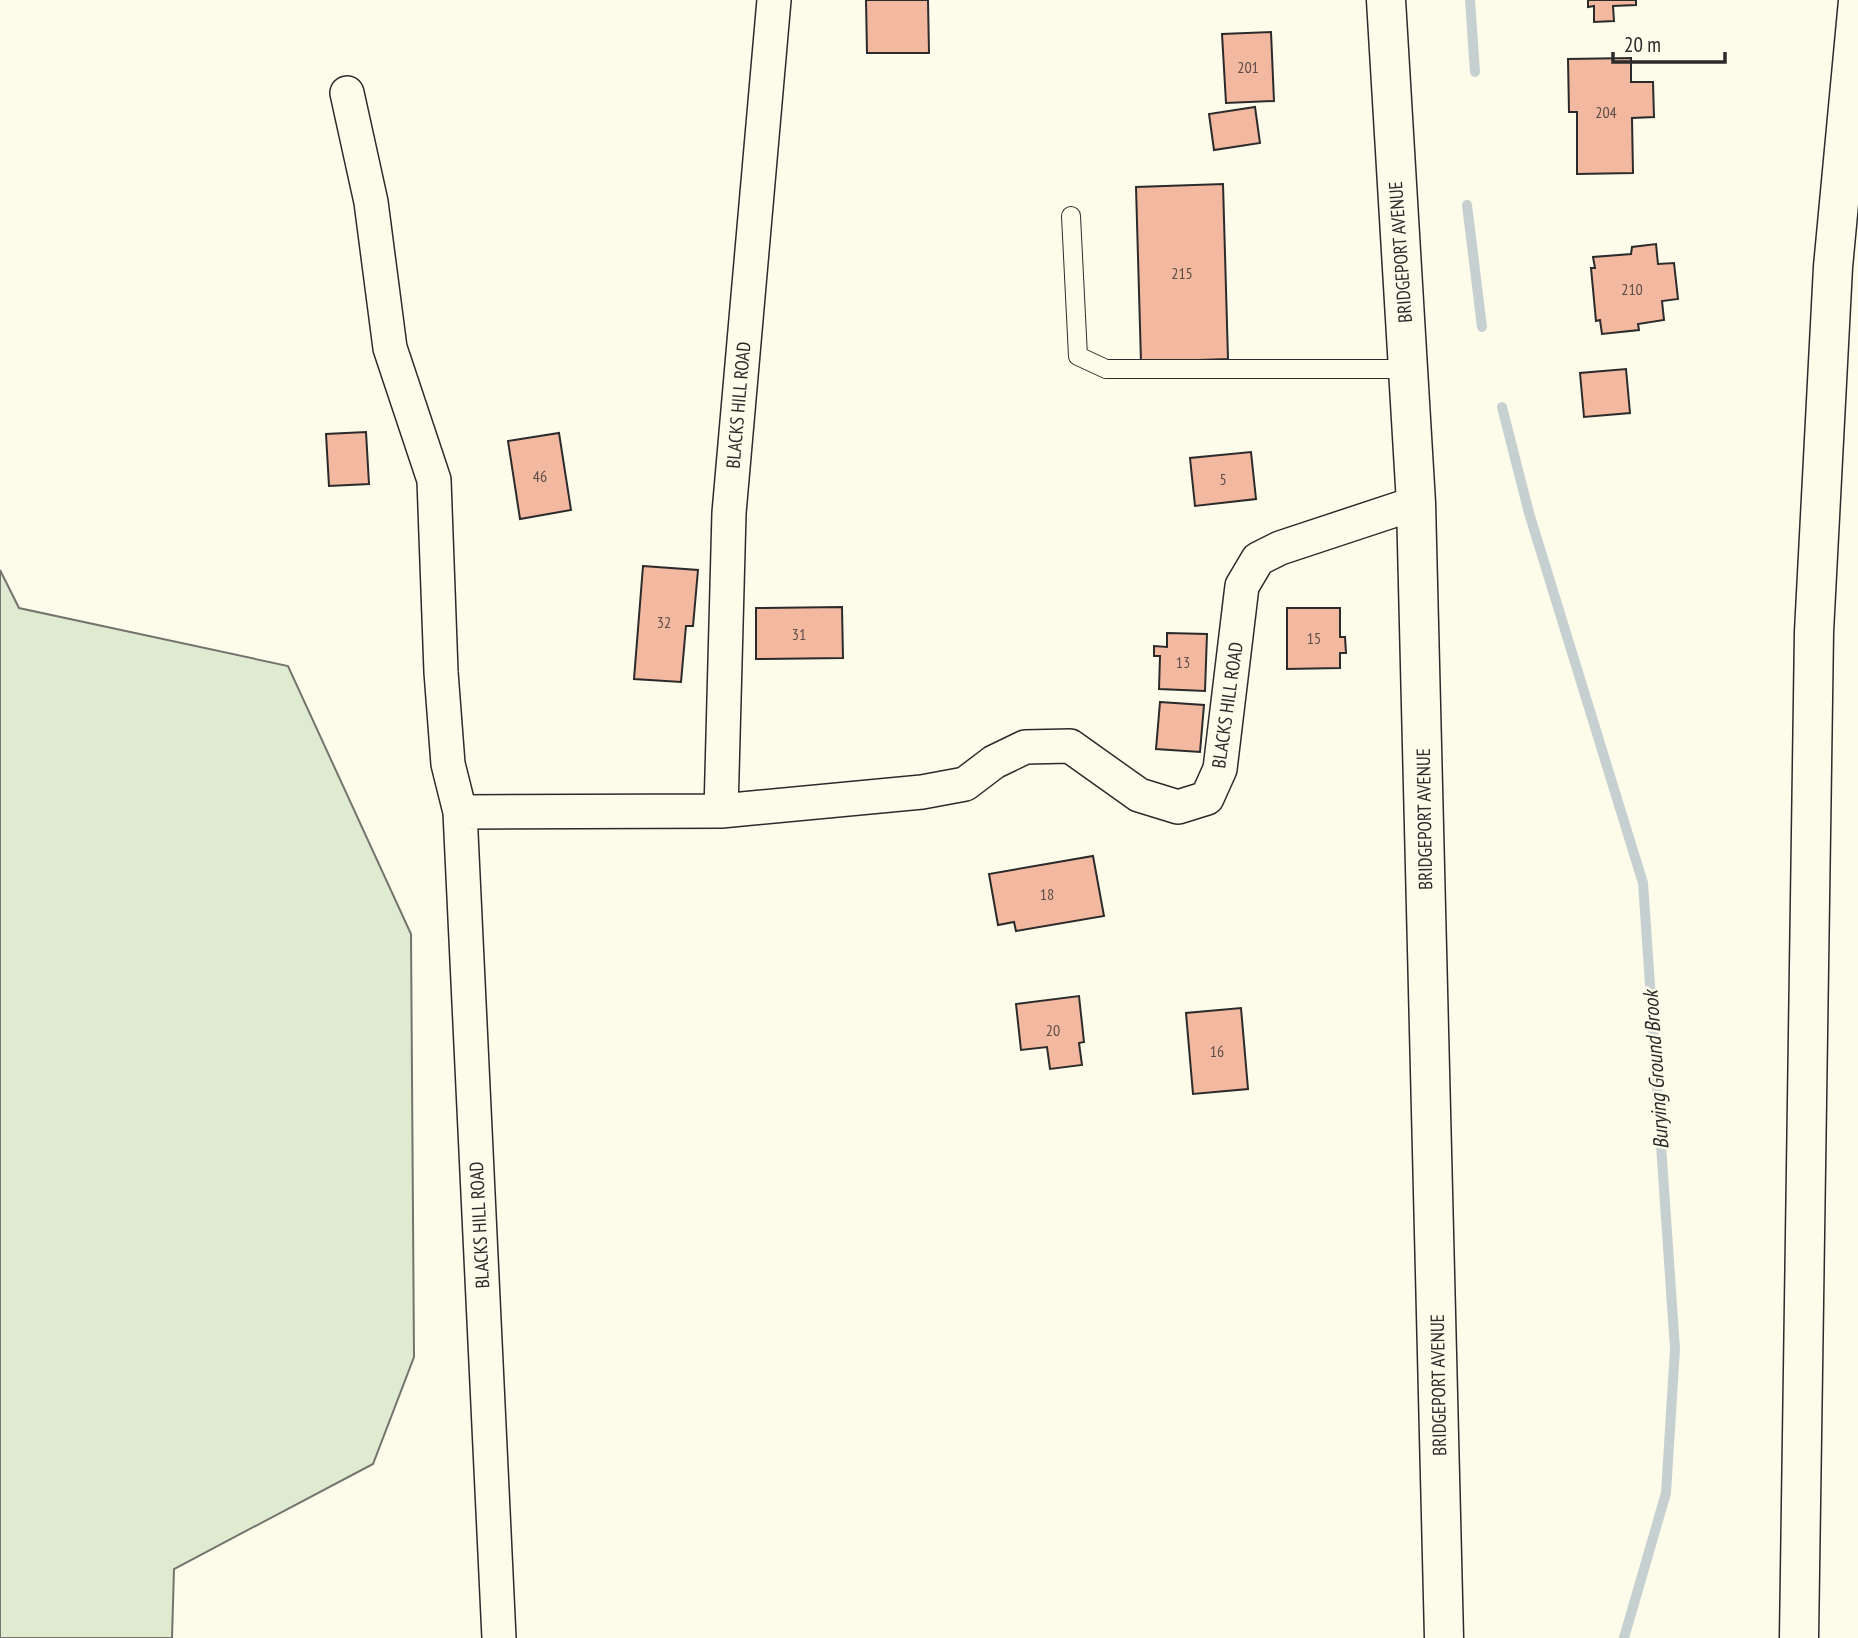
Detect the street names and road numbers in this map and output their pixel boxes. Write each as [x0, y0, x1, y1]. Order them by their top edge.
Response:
street label: BRIDGEPORT AVENUE [1383, 180, 1417, 324]
street label: BLACKS HILL ROAD [721, 341, 755, 469]
street label: BLACKS HILL ROAD [1206, 640, 1248, 770]
street label: BRIDGEPORT AVENUE [1411, 748, 1437, 890]
street label: BLACKS HILL ROAD [464, 1161, 494, 1289]
street label: BRIDGEPORT AVENUE [1425, 1314, 1451, 1456]

